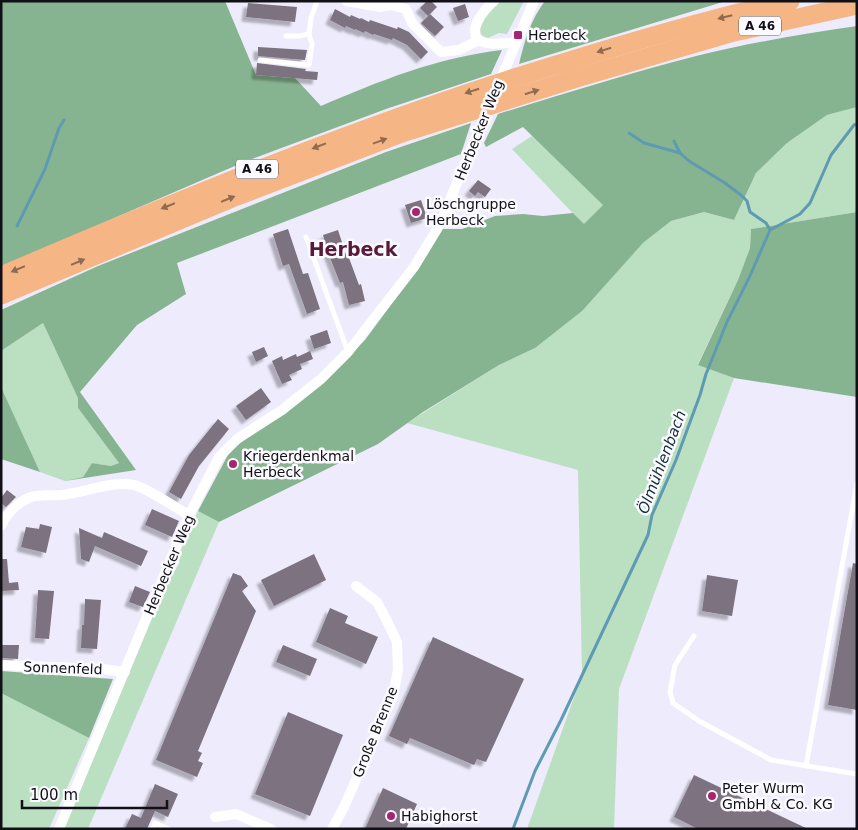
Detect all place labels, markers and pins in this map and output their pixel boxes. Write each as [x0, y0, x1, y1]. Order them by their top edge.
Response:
place label: Herbeck [528, 27, 587, 43]
marker: Herbeck [512, 29, 524, 41]
place label: Löschgruppe Herbeck [426, 196, 516, 228]
marker: Löschgruppe Herbeck [410, 206, 422, 218]
place label: Kriegerdenkmal Herbeck [243, 448, 354, 480]
marker: Kriegerdenkmal Herbeck [227, 458, 239, 470]
place label: Peter Wurm GmbH & Co. KG [722, 780, 833, 812]
marker: Peter Wurm GmbH & Co. KG [706, 790, 718, 802]
place label: Habighorst [401, 808, 478, 824]
marker: Habighorst [385, 810, 397, 822]

